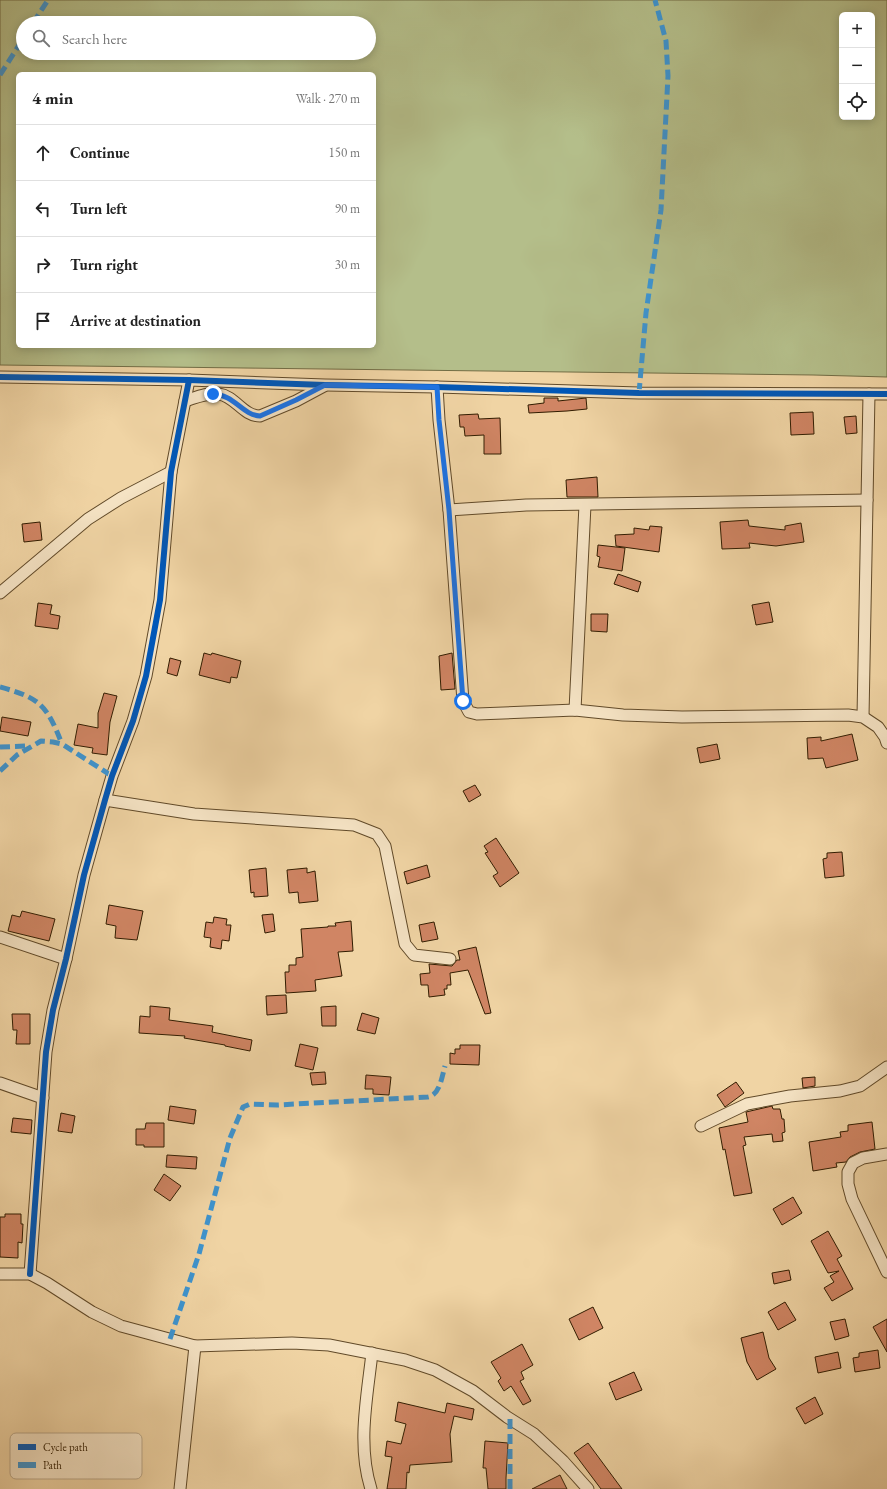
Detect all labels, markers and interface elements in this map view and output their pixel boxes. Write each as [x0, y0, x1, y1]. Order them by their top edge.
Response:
map controls [839, 12, 875, 120]
button: + [839, 12, 875, 48]
search box [16, 16, 376, 60]
icon: search [30, 27, 52, 49]
text: Search here [62, 29, 127, 48]
button: − [839, 48, 875, 84]
button: locate [839, 84, 875, 120]
text: 4 min [32, 87, 73, 109]
text: Walk · 270 m [296, 90, 360, 107]
icon: ahead [32, 142, 54, 164]
text: Continue [70, 143, 130, 162]
text: 150 m [329, 144, 360, 161]
icon: left [32, 198, 54, 220]
text: Turn left [70, 199, 127, 218]
text: 90 m [335, 200, 360, 217]
icon: right [32, 254, 54, 276]
text: Turn right [70, 255, 138, 274]
text: 30 m [335, 256, 360, 273]
icon: arrive [32, 310, 54, 332]
text: Arrive at destination [70, 311, 201, 330]
route end [204, 385, 222, 403]
route start [454, 692, 472, 710]
legend [10, 1433, 142, 1479]
text: Cycle path [43, 1440, 88, 1454]
text: Path [43, 1458, 62, 1472]

